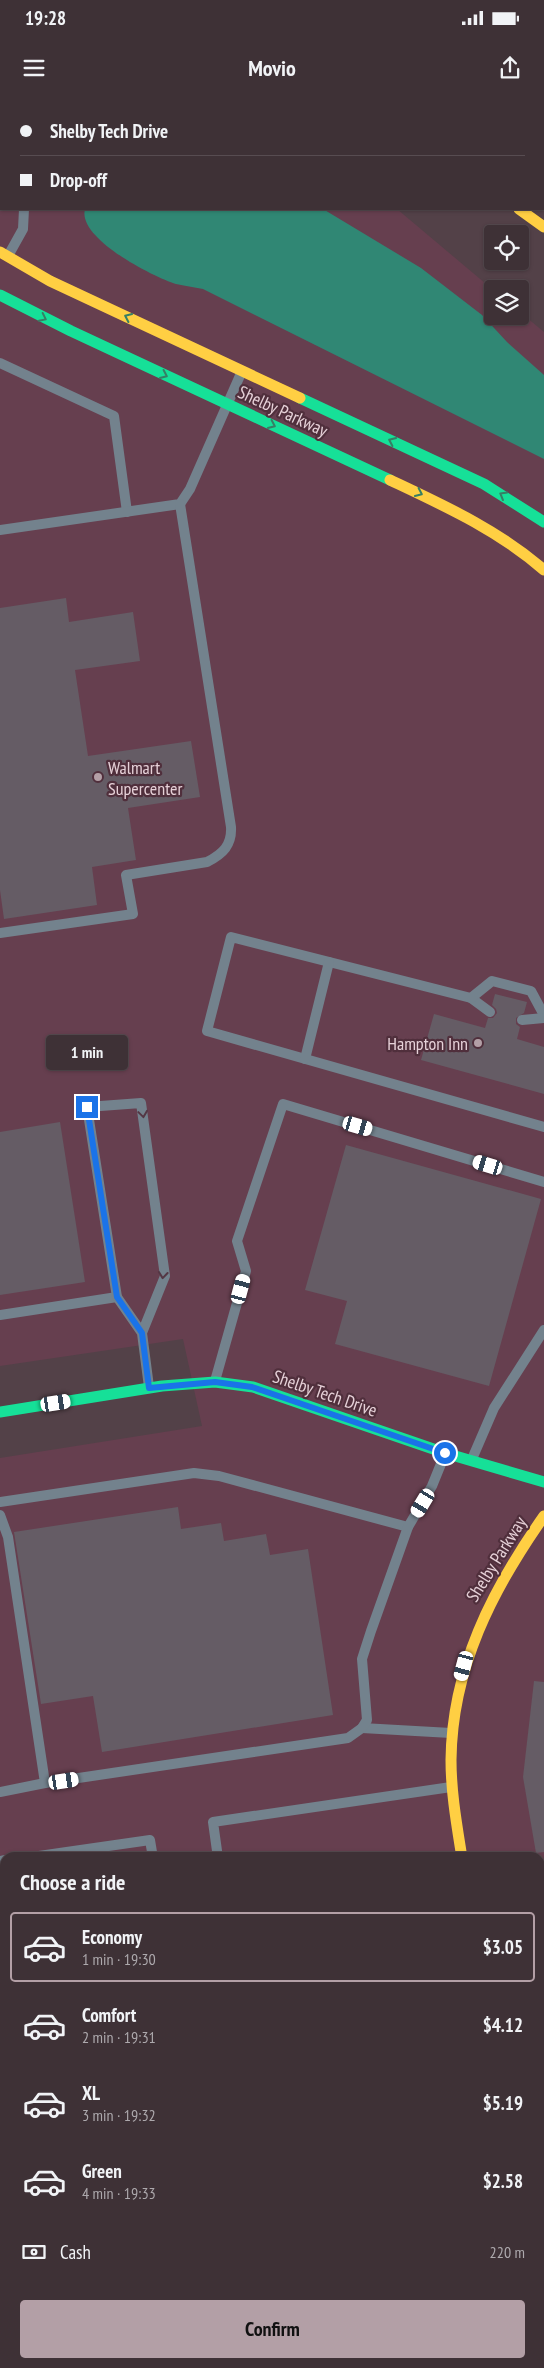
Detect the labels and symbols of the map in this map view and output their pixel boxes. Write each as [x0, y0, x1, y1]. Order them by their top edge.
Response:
one-way arrow [38, 312, 47, 322]
one-way arrow [124, 313, 133, 323]
one-way arrow [159, 369, 168, 379]
street label: Shelby Parkway [235, 380, 332, 442]
one-way arrow [267, 418, 276, 429]
one-way arrow [388, 436, 397, 447]
one-way arrow [414, 487, 423, 497]
one-way arrow [500, 491, 509, 501]
place label: Walmart Supercenter [108, 756, 182, 800]
marker: Walmart Supercenter [92, 771, 104, 783]
place label: Hampton Inn [387, 1032, 468, 1055]
callout: 1 min [46, 1034, 128, 1070]
marker: Hampton Inn [472, 1037, 484, 1049]
route end [76, 1096, 98, 1118]
one-way arrow [137, 1111, 148, 1119]
car [341, 1115, 374, 1137]
car [471, 1153, 504, 1177]
one-way arrow [158, 1272, 169, 1280]
car [229, 1273, 252, 1305]
street label: Shelby Tech Drive [270, 1364, 380, 1422]
car [40, 1393, 71, 1413]
route start [434, 1442, 456, 1464]
car [408, 1486, 437, 1520]
street label: Shelby Parkway [461, 1512, 531, 1606]
car [452, 1650, 475, 1682]
car [48, 1771, 79, 1791]

